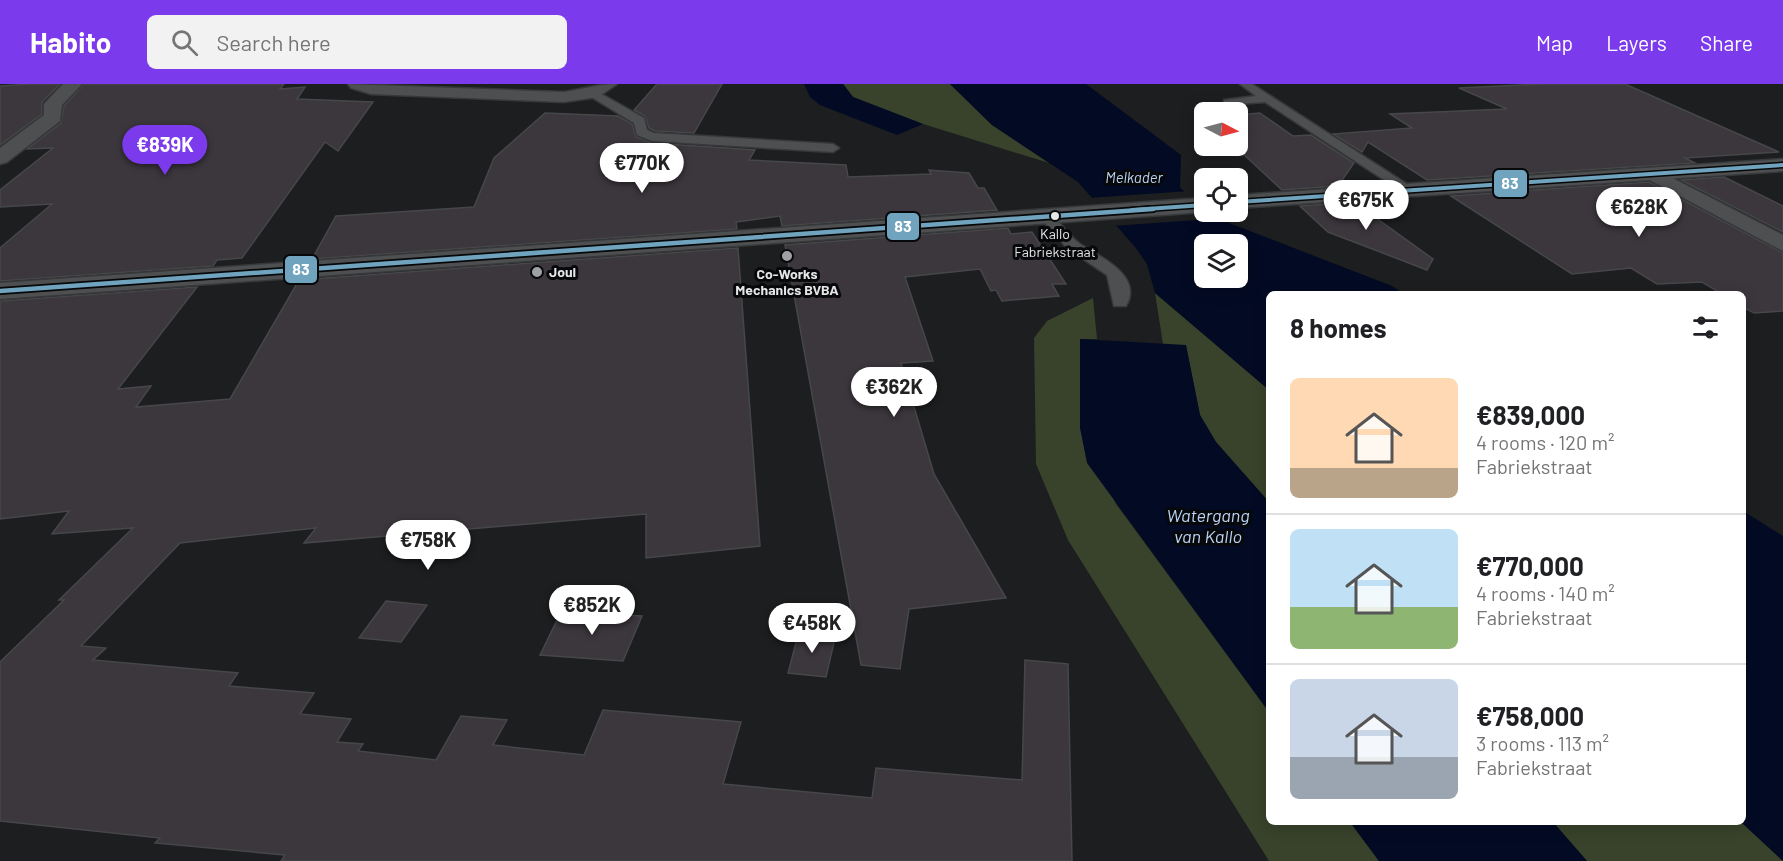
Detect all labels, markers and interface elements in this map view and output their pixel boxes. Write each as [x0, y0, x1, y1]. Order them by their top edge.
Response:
search box [147, 15, 567, 69]
text: Habito [30, 25, 111, 59]
icon: search [168, 26, 201, 59]
text: Search here [216, 29, 331, 55]
text: Map [1536, 30, 1573, 55]
text: Layers [1606, 30, 1667, 55]
text: Share [1700, 30, 1753, 55]
north arrow [1194, 102, 1248, 156]
map controls [1194, 102, 1248, 288]
pin: €839K [123, 125, 207, 176]
text: €839K [136, 132, 194, 156]
pin: €770K [600, 143, 684, 194]
text: €770K [614, 150, 670, 174]
water label: Melkader [1105, 168, 1163, 186]
button: locate [1194, 168, 1248, 222]
line badge: 83 [1493, 169, 1528, 198]
text: 83 [1501, 173, 1519, 192]
pin: €675K [1324, 180, 1408, 231]
text: €675K [1338, 187, 1394, 211]
pin: €628K [1597, 187, 1681, 238]
text: €628K [1610, 194, 1668, 218]
marker: Kallo Fabriekstraat [1049, 210, 1061, 222]
line badge: 83 [886, 212, 920, 241]
text: 83 [894, 216, 912, 235]
place label: Kallo Fabriekstraat [1014, 225, 1096, 260]
button: layers [1194, 234, 1248, 288]
marker: Co-Works Mechanics BVBA [780, 249, 794, 263]
line badge: 83 [284, 255, 318, 284]
text: 83 [292, 259, 310, 278]
place label: Joui [549, 263, 576, 280]
marker: Joui [530, 265, 544, 279]
place label: Co-Works Mechanics BVBA [735, 265, 839, 298]
icon: filters [1689, 311, 1722, 344]
text: 8 homes [1290, 312, 1387, 343]
pin: €362K [852, 367, 936, 418]
text: €362K [865, 374, 923, 398]
text: €839,000 [1476, 399, 1585, 430]
icon: home [1338, 402, 1410, 474]
text: 4 rooms · 120 m² [1476, 430, 1614, 454]
text: Fabriekstraat [1476, 454, 1593, 478]
water label: Watergang van Kallo [1166, 504, 1250, 547]
pin: €758K [386, 520, 470, 571]
text: €758K [400, 527, 456, 551]
text: €770,000 [1476, 550, 1584, 581]
icon: home [1338, 553, 1410, 625]
text: 4 rooms · 140 m² [1476, 581, 1615, 605]
pin: €852K [550, 585, 634, 636]
text: €852K [563, 592, 621, 616]
pin: €458K [770, 603, 854, 654]
text: Fabriekstraat [1476, 605, 1593, 629]
text: €458K [783, 610, 841, 634]
text: €758,000 [1476, 700, 1584, 731]
icon: home [1338, 703, 1410, 775]
text: 3 rooms · 113 m² [1476, 731, 1609, 755]
text: Fabriekstraat [1476, 755, 1593, 779]

